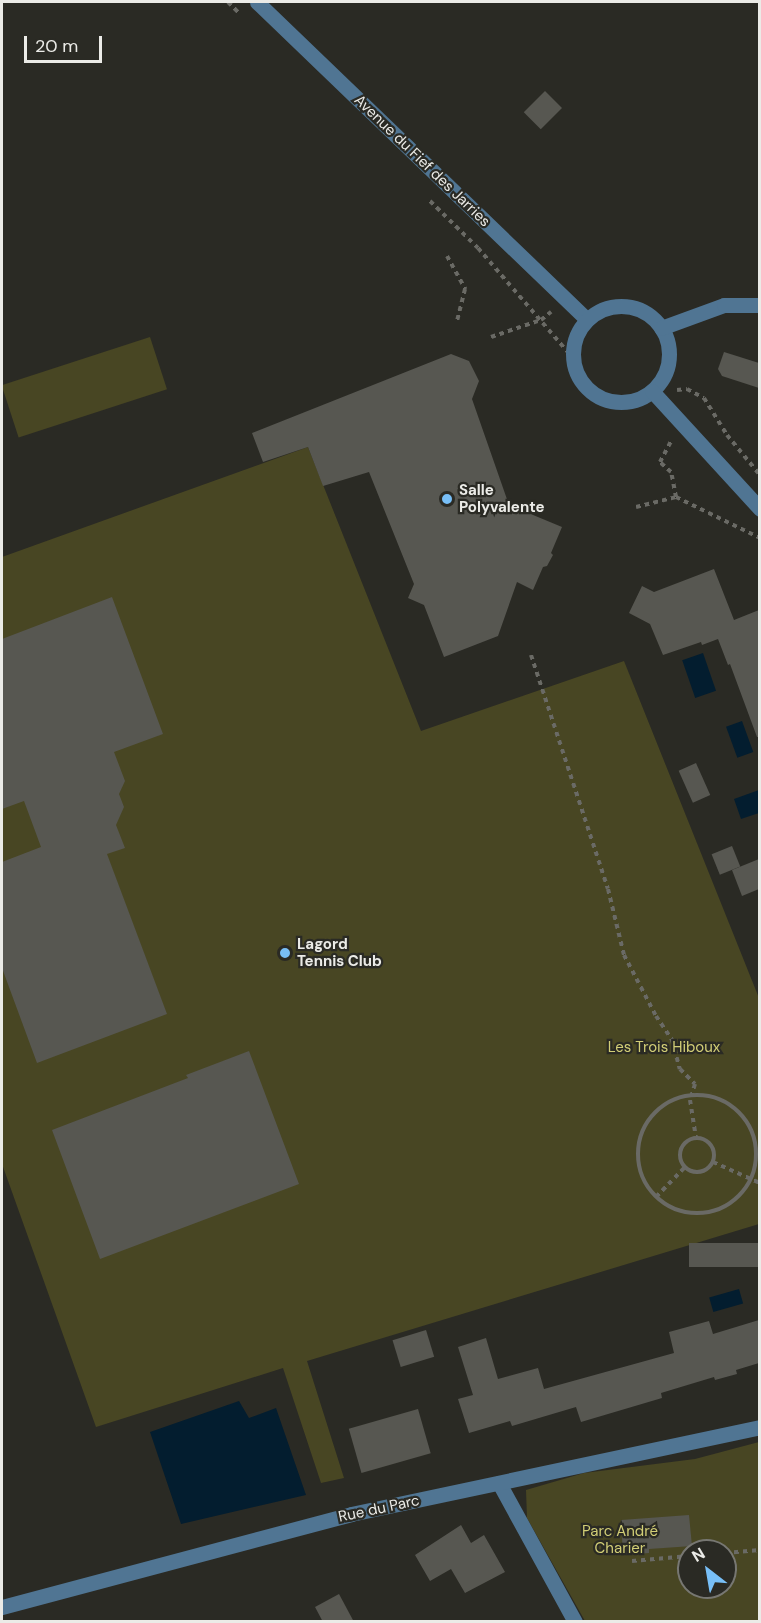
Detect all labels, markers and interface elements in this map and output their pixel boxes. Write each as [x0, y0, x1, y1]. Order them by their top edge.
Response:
scale bar [27, 24, 105, 62]
text: 20 m [35, 34, 78, 58]
street label: Avenue du Fief des Jarries [350, 91, 494, 231]
place label: Salle Polyvalente [459, 481, 544, 516]
marker: Salle Polyvalente [440, 492, 454, 506]
place label: Lagord Tennis Club [297, 935, 382, 970]
marker: Lagord Tennis Club [278, 946, 292, 960]
park label: Les Trois Hiboux [608, 1039, 720, 1057]
street label: Rue du Parc [337, 1492, 421, 1526]
park label: Parc André Charier [582, 1522, 658, 1557]
north arrow [677, 1539, 737, 1599]
text: N [688, 1543, 709, 1567]

